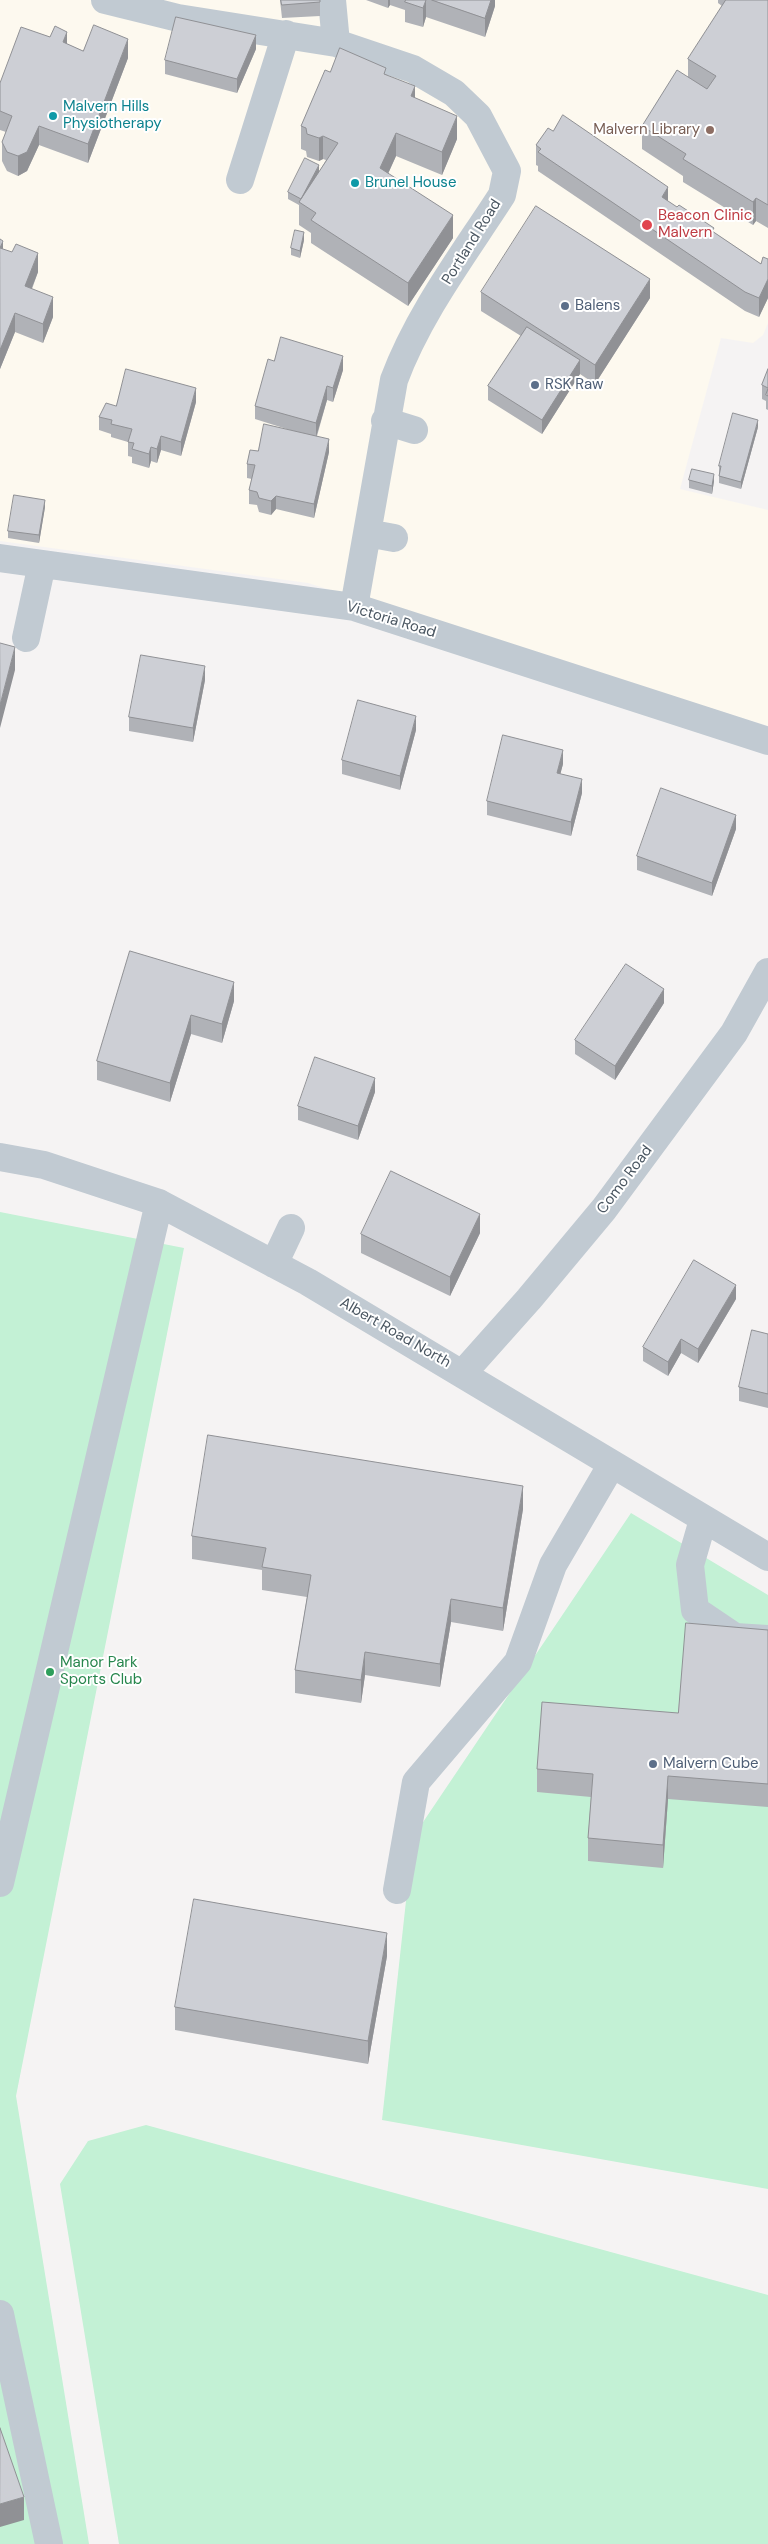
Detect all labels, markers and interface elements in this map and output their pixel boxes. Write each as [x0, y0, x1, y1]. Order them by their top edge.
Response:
place label: Malvern Hills Physiotherapy [63, 98, 162, 133]
marker: Malvern Hills Physiotherapy [47, 110, 59, 122]
place label: Malvern Library [593, 121, 700, 139]
marker: Malvern Library [704, 124, 716, 136]
place label: Brunel House [365, 174, 456, 192]
marker: Brunel House [349, 177, 361, 189]
street label: Portland Road [439, 196, 505, 288]
place label: Beacon Clinic Malvern [658, 207, 752, 242]
marker: Beacon Clinic Malvern [640, 218, 654, 232]
place label: Balens [575, 297, 620, 315]
marker: Balens [559, 300, 571, 312]
place label: RSK Raw [545, 376, 604, 394]
marker: RSK Raw [529, 379, 541, 391]
street label: Victoria Road [344, 598, 438, 642]
street label: Como Road [593, 1142, 657, 1218]
street label: Albert Road North [336, 1294, 454, 1372]
place label: Manor Park Sports Club [60, 1654, 142, 1689]
marker: Manor Park Sports Club [44, 1666, 56, 1678]
place label: Malvern Cube [663, 1755, 759, 1773]
marker: Malvern Cube [647, 1758, 659, 1770]

